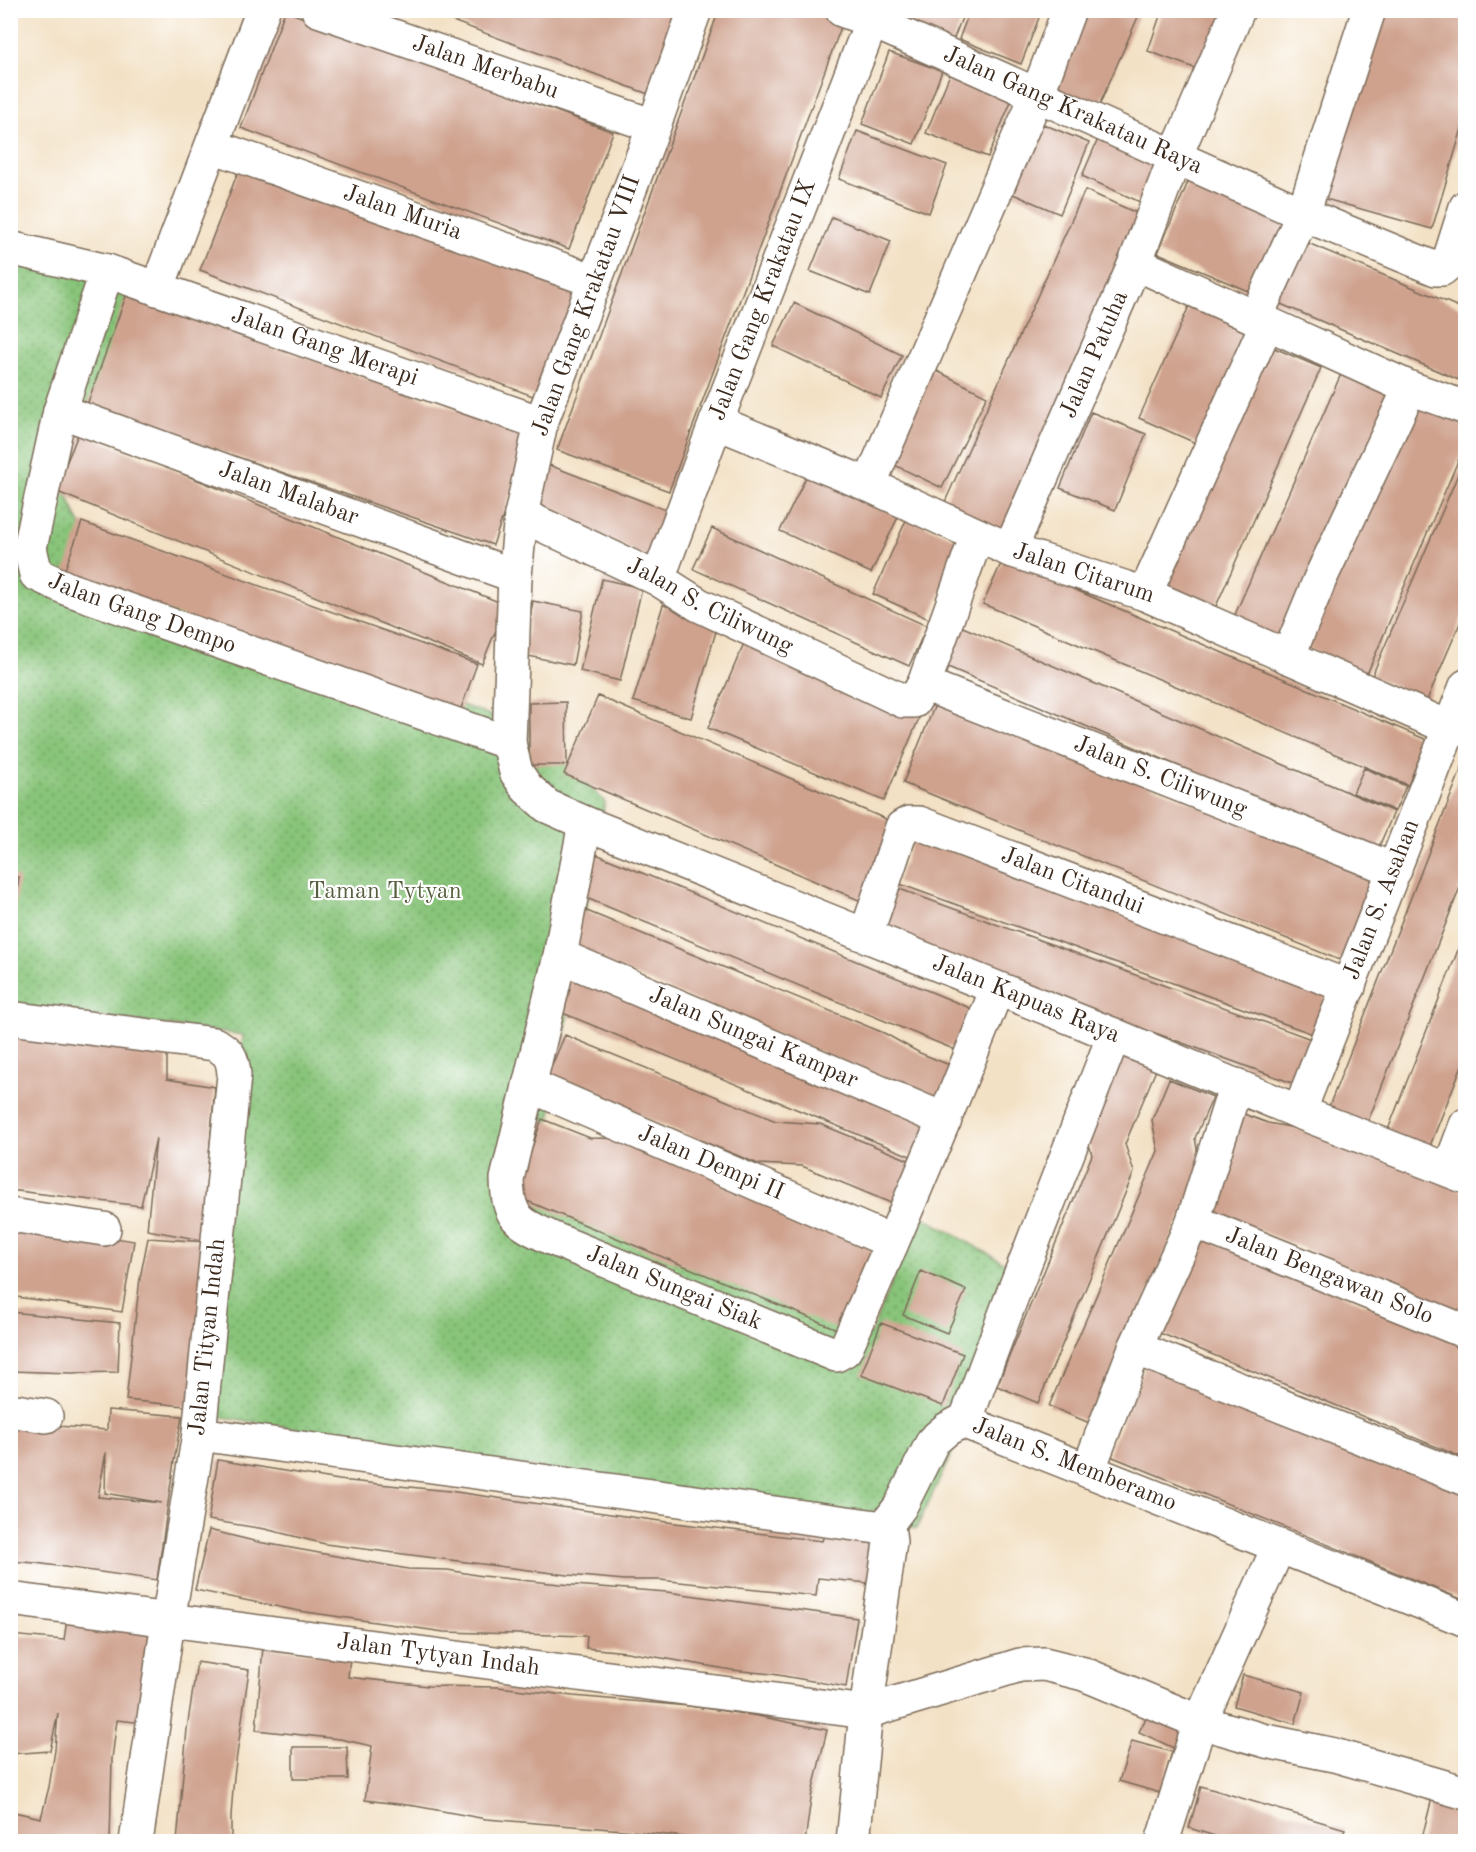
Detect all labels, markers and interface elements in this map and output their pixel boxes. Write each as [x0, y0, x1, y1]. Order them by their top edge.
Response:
street label: Jalan Merbabu [409, 31, 562, 104]
street label: Jalan Gang Krakatau Raya [940, 43, 1206, 179]
street label: Jalan Gang Krakatau VIII [529, 172, 645, 440]
street label: Jalan Gang Krakatau IX [706, 176, 821, 424]
street label: Jalan Muria [340, 181, 465, 245]
street label: Jalan Patuha [1057, 287, 1133, 422]
street label: Jalan Gang Merapi [228, 303, 421, 391]
street label: Jalan Malabar [215, 457, 362, 530]
street label: Jalan Citarum [1010, 540, 1157, 608]
street label: Jalan S. Ciliwung [623, 554, 797, 659]
street label: Jalan Gang Dempo [44, 569, 239, 659]
street label: Jalan S. Ciliwung [1070, 732, 1250, 822]
street label: Jalan S. Asahan [1340, 816, 1424, 983]
street label: Jalan Citandui [998, 843, 1147, 920]
park label: Taman Tytyan [308, 880, 462, 904]
street label: Jalan Kapuas Raya [929, 951, 1123, 1048]
street label: Jalan Sungai Kampar [645, 983, 861, 1093]
street label: Jalan Dempi II [634, 1122, 787, 1206]
street label: Jalan Bengawan Solo [1222, 1223, 1437, 1329]
street label: Jalan Tityan Indah [186, 1237, 230, 1437]
street label: Jalan Sungai Siak [583, 1242, 765, 1335]
street label: Jalan S. Memberamo [969, 1414, 1180, 1516]
street label: Jalan Tytyan Indah [335, 1630, 541, 1681]

